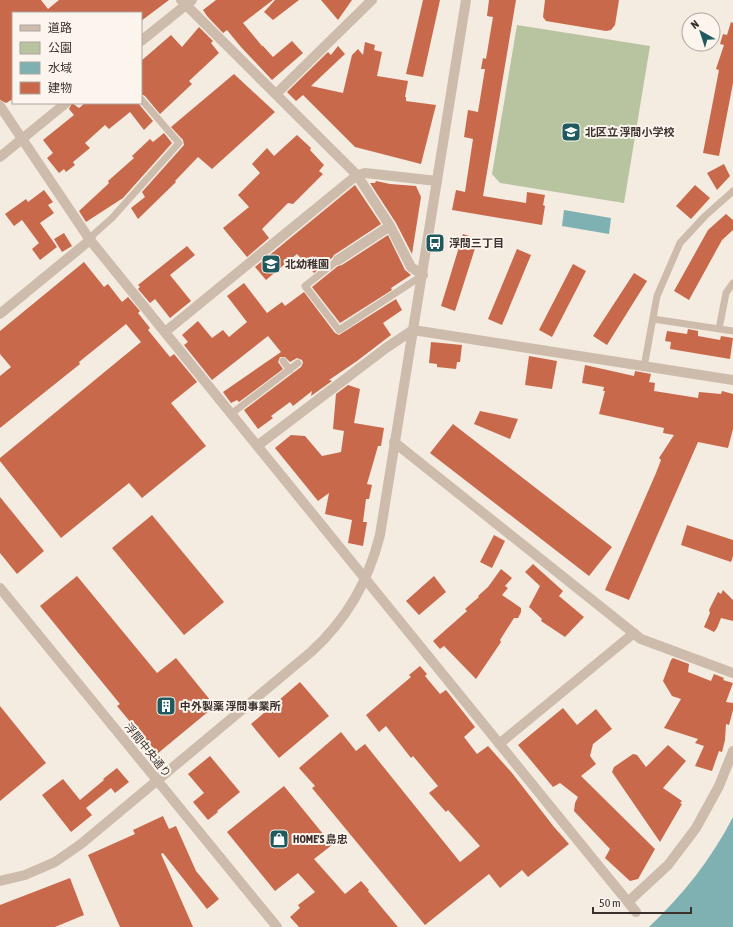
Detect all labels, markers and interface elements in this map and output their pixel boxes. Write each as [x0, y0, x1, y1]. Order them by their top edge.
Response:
legend [12, 12, 142, 104]
north arrow [681, 12, 721, 52]
text: N [688, 18, 701, 31]
text: 道路 [48, 21, 72, 35]
text: 公園 [48, 41, 72, 55]
text: 水域 [48, 61, 72, 75]
text: 建物 [48, 81, 72, 95]
school or university icon: 北区立 浮間小学校 [560, 121, 582, 143]
place label: 北区立 浮間小学校 [585, 126, 675, 138]
bus stop icon: 浮間三丁目 [424, 232, 446, 254]
place label: 浮間三丁目 [449, 237, 504, 249]
school or university icon: 北幼稚園 [260, 253, 282, 275]
place label: 北幼稚園 [285, 258, 329, 270]
building icon: 中外製薬 浮間事業所 [155, 695, 177, 717]
place label: 中外製薬 浮間事業所 [180, 700, 281, 712]
street label: 浮間中央通り [123, 721, 173, 779]
shop icon: HOME'S 島忠 [268, 828, 290, 850]
place label: HOME'S 島忠 [293, 833, 348, 845]
scale bar [593, 889, 691, 915]
text: 50 m [599, 896, 621, 910]

